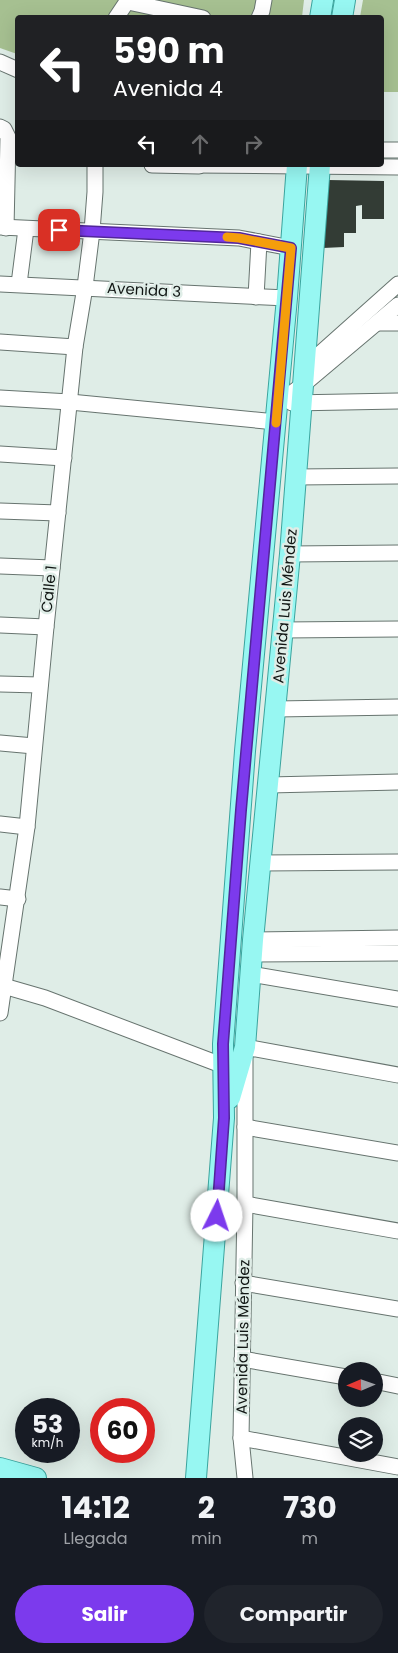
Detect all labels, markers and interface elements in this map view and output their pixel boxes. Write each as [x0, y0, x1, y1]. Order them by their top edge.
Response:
text: 590 m [113, 26, 225, 75]
icon: left [30, 35, 95, 100]
text: Avenida 4 [113, 73, 223, 104]
icon: left [133, 130, 161, 158]
icon: ahead [186, 130, 214, 158]
icon: right [239, 130, 267, 158]
pin [38, 209, 80, 251]
icon: arrive [45, 216, 73, 244]
street label: Avenida 3 [106, 277, 182, 302]
street label: Avenida Luis Méndez [267, 528, 302, 684]
street label: Calle 1 [36, 564, 61, 614]
position arrow [190, 1189, 242, 1241]
street label: Avenida Luis Méndez [231, 1259, 254, 1415]
north arrow [338, 1362, 382, 1408]
map controls [338, 1362, 383, 1462]
speed limit sign: 60 [90, 1398, 155, 1463]
text: 53 [32, 1407, 63, 1442]
button: layers [338, 1417, 383, 1462]
text: km/h [32, 1434, 63, 1451]
text: 14:12 [61, 1486, 130, 1529]
text: 2 [198, 1486, 215, 1529]
text: 730 [283, 1486, 337, 1529]
text: Llegada [63, 1527, 128, 1550]
text: min [191, 1527, 222, 1550]
text: m [302, 1527, 318, 1550]
button: Salir [15, 1585, 194, 1643]
button: Compartir [204, 1585, 383, 1643]

